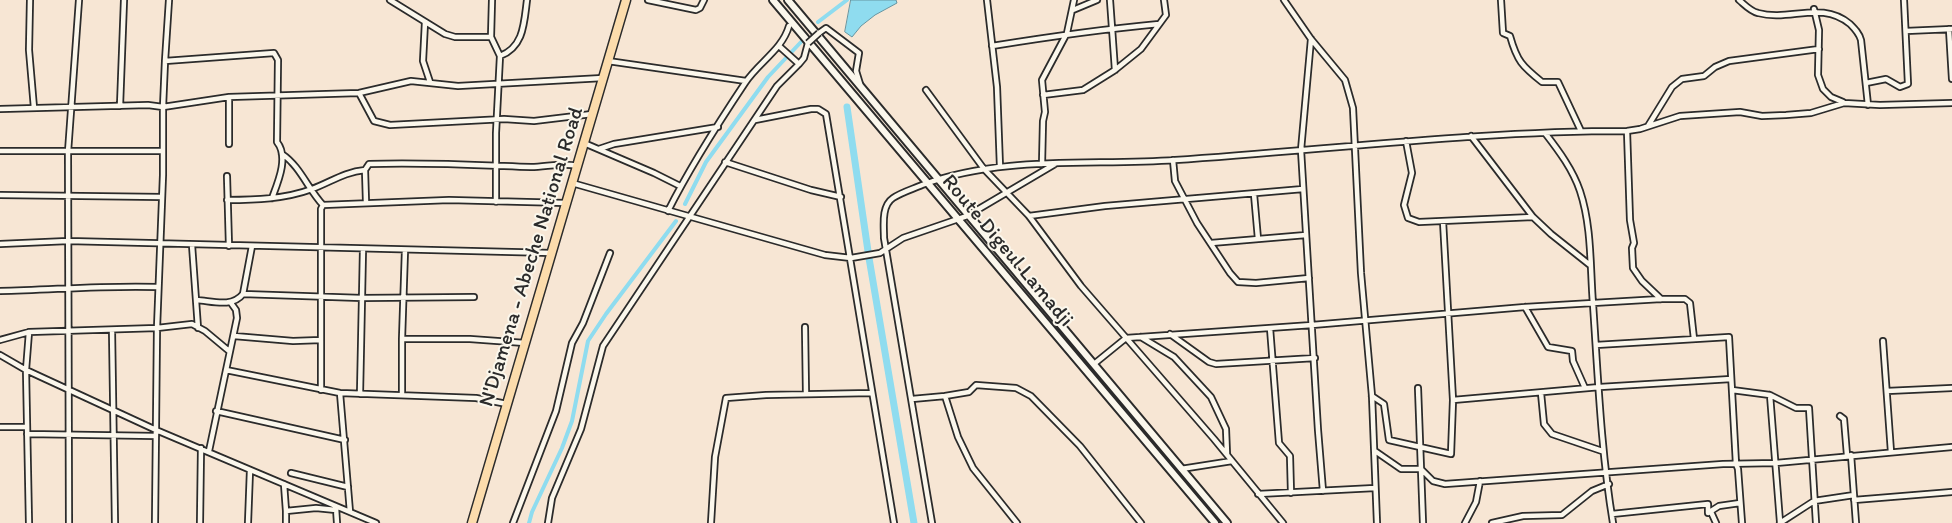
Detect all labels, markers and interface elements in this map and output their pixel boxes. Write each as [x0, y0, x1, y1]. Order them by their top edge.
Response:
street label: N'Djamena - Abeche National Road [474, 104, 590, 410]
street label: Route Digeul Lamadji [936, 170, 1078, 332]

